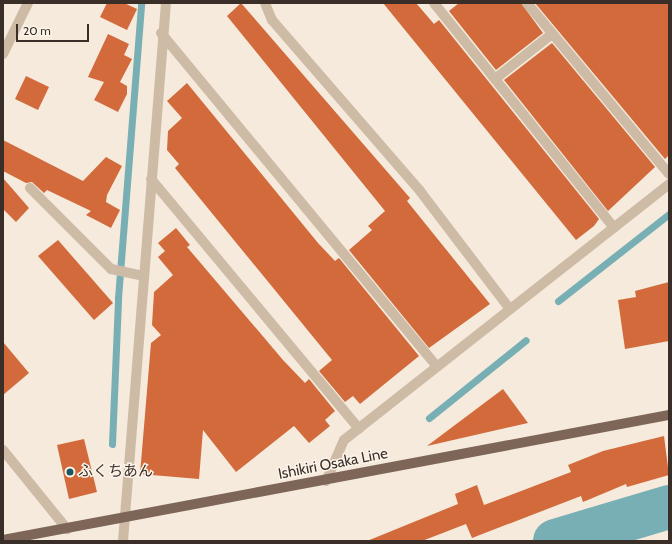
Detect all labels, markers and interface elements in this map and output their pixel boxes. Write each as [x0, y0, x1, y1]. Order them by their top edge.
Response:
scale bar [18, 16, 91, 42]
text: 20 m [23, 23, 51, 38]
street label: Ishikiri Osaka Line [277, 445, 389, 483]
place label: ふくちあん [78, 463, 153, 481]
marker: ふくちあん [65, 467, 75, 477]

